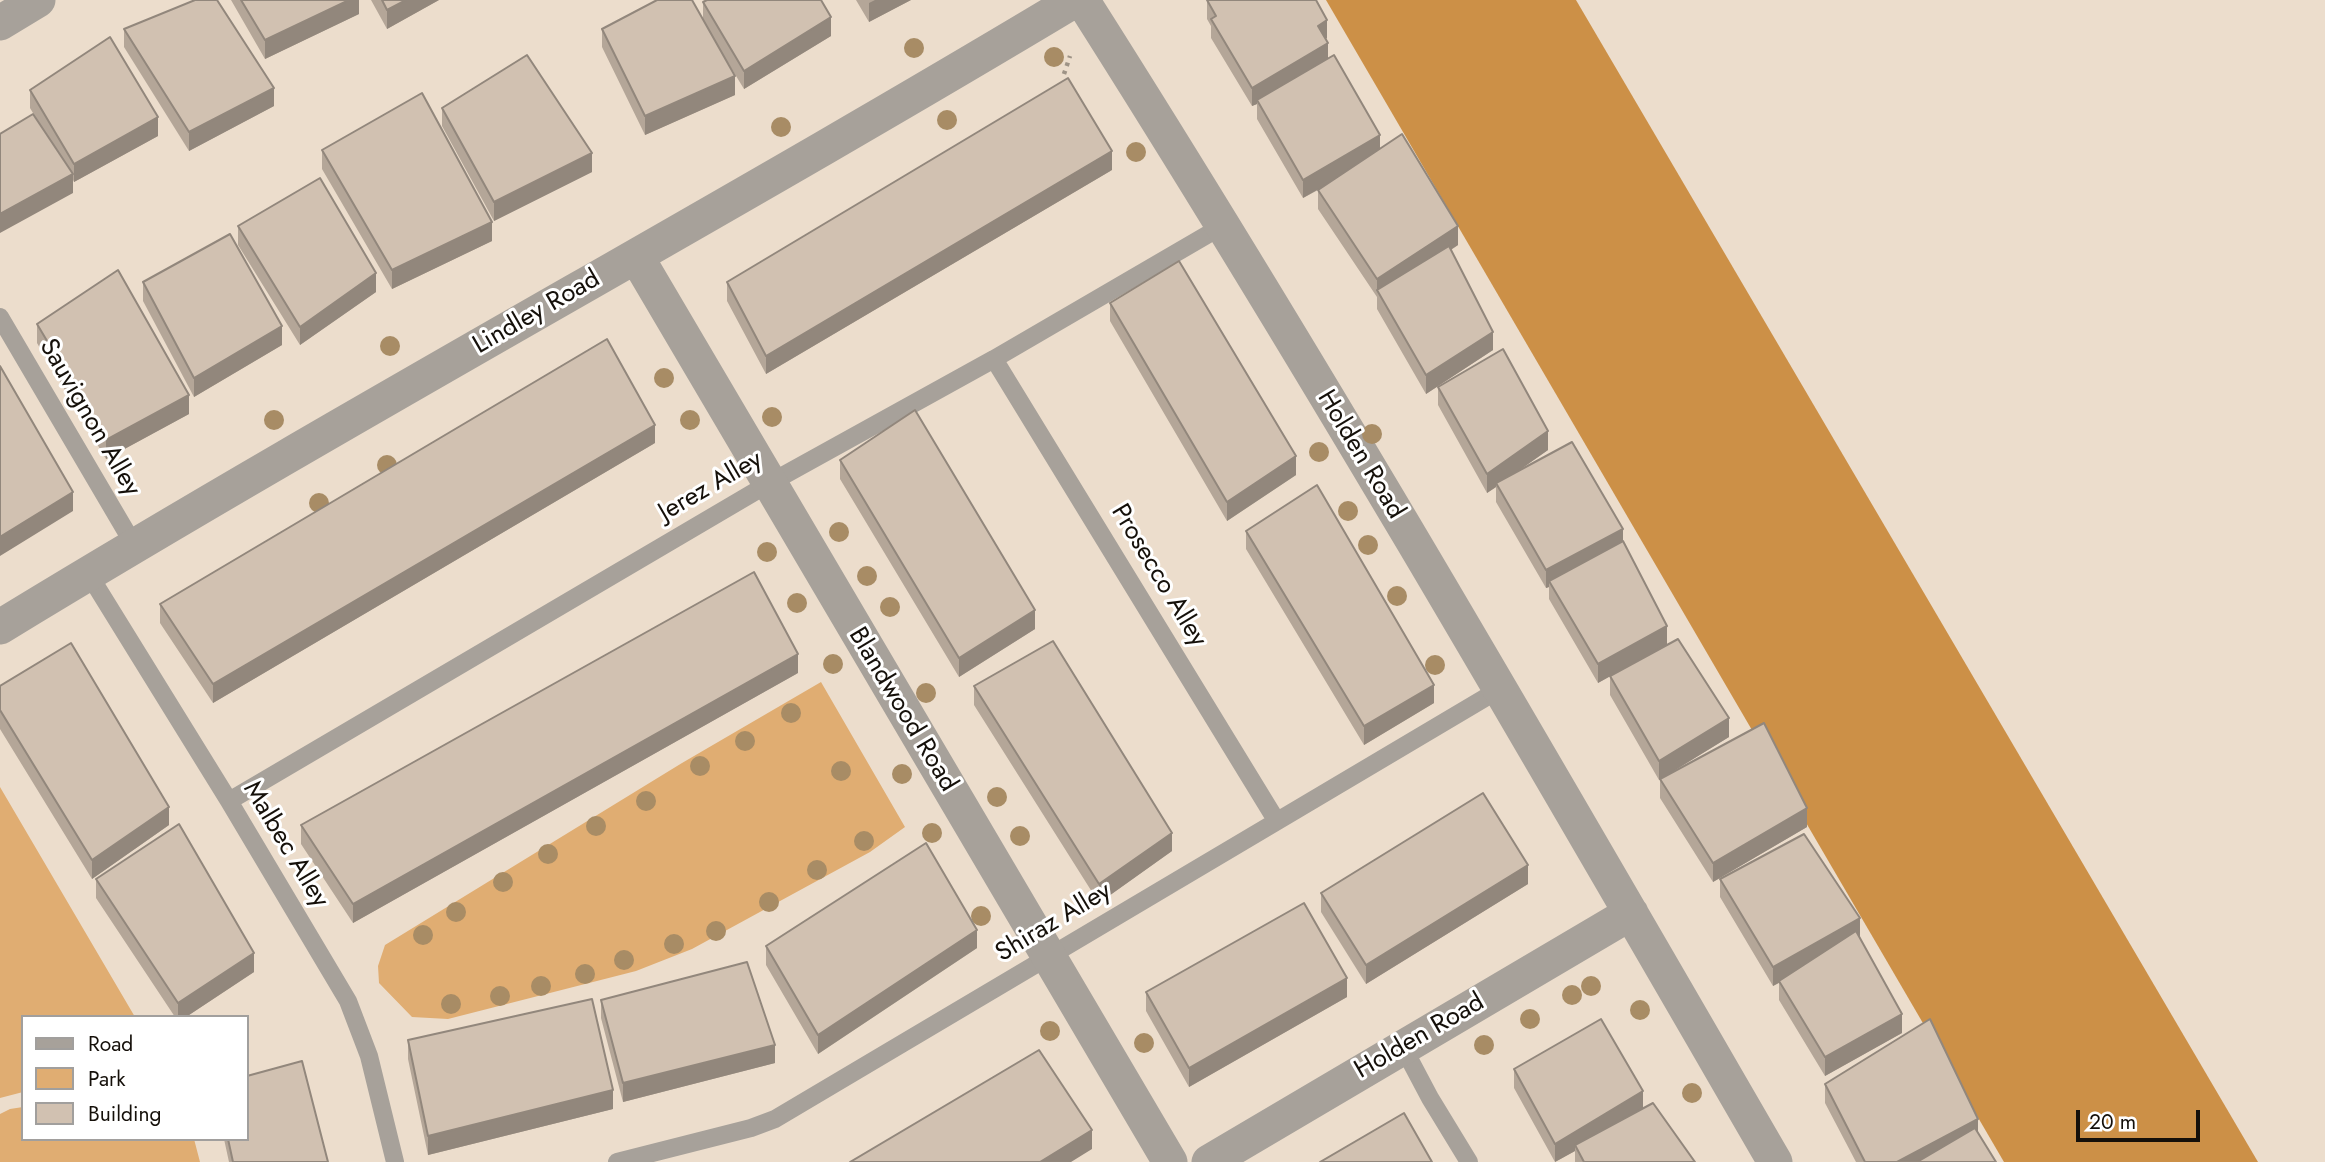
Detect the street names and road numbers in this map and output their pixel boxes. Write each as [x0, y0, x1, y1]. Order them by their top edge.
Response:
street label: Lindley Road [468, 264, 606, 362]
street label: Sauvignon Alley [31, 334, 147, 502]
street label: Holden Road [1309, 385, 1411, 525]
street label: Jerez Alley [654, 445, 768, 529]
street label: Prosecco Alley [1103, 499, 1213, 653]
street label: Blandwood Road [841, 622, 963, 798]
street label: Malbec Alley [235, 776, 335, 914]
street label: Shiraz Alley [991, 876, 1117, 970]
street label: Holden Road [1350, 987, 1490, 1087]

